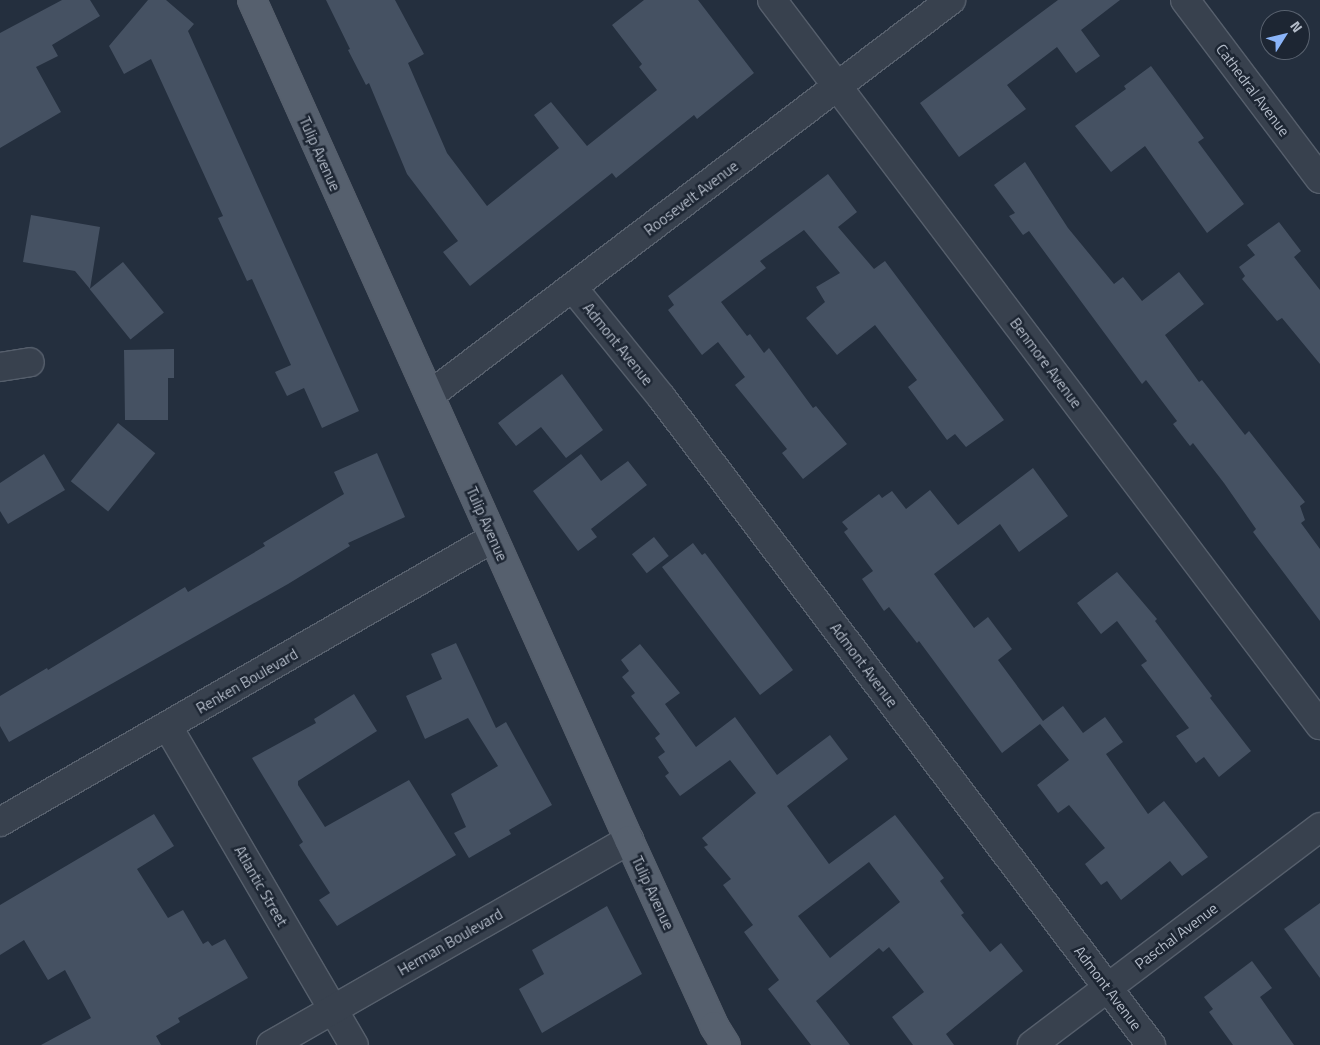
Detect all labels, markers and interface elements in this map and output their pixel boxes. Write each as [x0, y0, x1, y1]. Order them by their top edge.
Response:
north arrow [1260, 10, 1310, 60]
text: N [1285, 16, 1308, 37]
street label: Cathedral Avenue [1212, 40, 1294, 140]
street label: Tulip Avenue [296, 114, 344, 194]
street label: Roosevelt Avenue [640, 157, 742, 239]
street label: Admont Avenue [579, 299, 657, 389]
street label: Benmore Avenue [1006, 314, 1086, 412]
street label: Tulip Avenue [463, 484, 511, 564]
street label: Admont Avenue [826, 619, 902, 711]
street label: Renken Boulevard [193, 645, 301, 717]
street label: Atlantic Street [231, 843, 291, 929]
street label: Tulip Avenue [628, 853, 678, 933]
street label: Paschal Avenue [1131, 899, 1221, 973]
street label: Herman Boulevard [394, 905, 506, 979]
street label: Admont Avenue [1070, 942, 1146, 1034]

